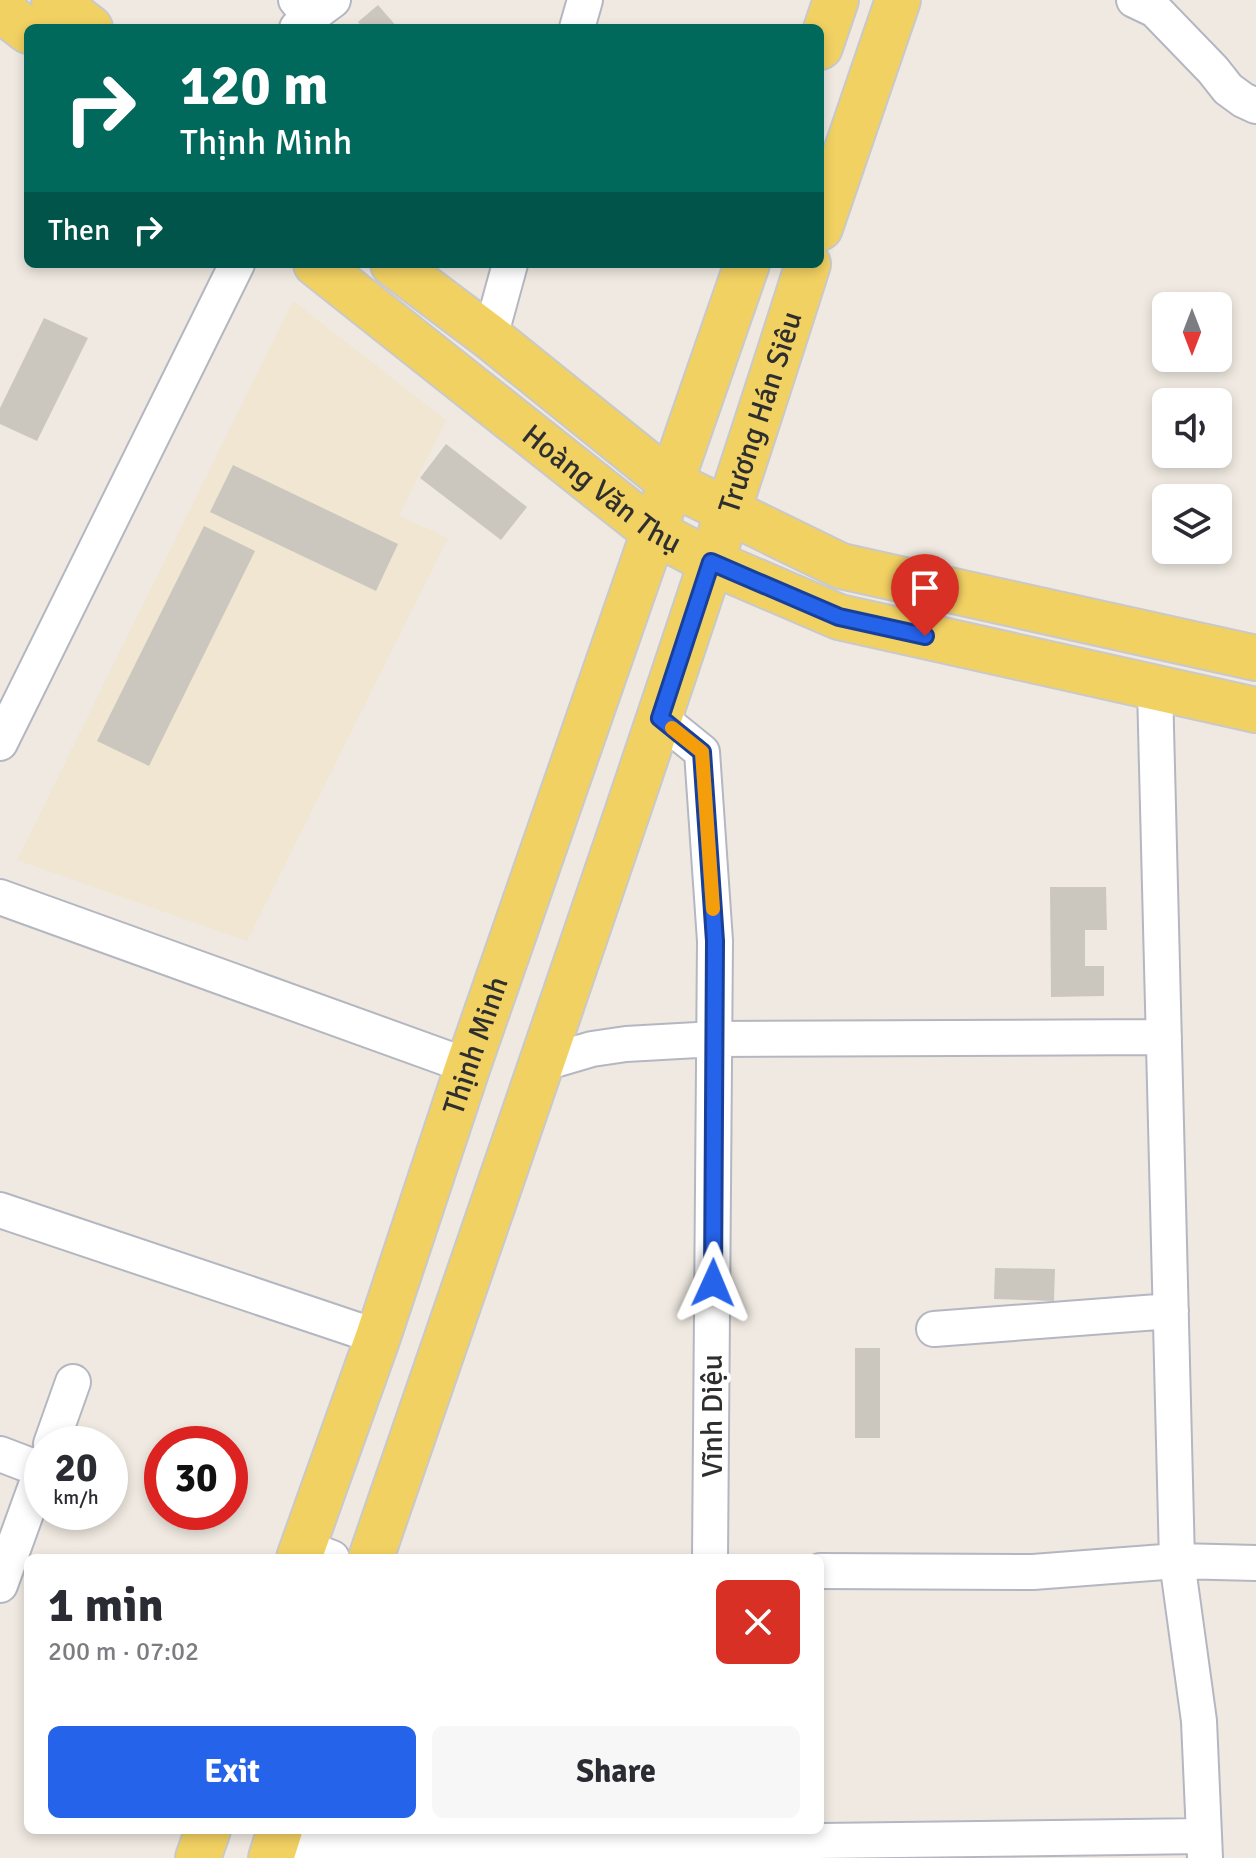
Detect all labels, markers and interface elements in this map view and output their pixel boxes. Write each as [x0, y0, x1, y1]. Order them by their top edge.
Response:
text: 120 m [180, 51, 328, 120]
icon: right [48, 56, 152, 160]
text: Thịnh Minh [180, 120, 352, 165]
icon: right [126, 208, 170, 252]
text: Then [48, 212, 110, 249]
north arrow [1152, 292, 1232, 372]
map controls [1152, 292, 1232, 564]
street label: Trương Hán Siêu [711, 307, 811, 518]
button: sound [1152, 388, 1232, 468]
street label: Hoàng Văn Thụ [514, 416, 688, 562]
button: layers [1152, 484, 1232, 564]
pin [891, 554, 959, 636]
icon: arrive [903, 566, 947, 610]
street label: Thịnh Minh [435, 972, 517, 1120]
position arrow [671, 1241, 755, 1325]
street label: Vĩnh Diệu [694, 1354, 731, 1478]
speed limit sign: 30 [144, 1426, 248, 1530]
text: 20 [54, 1443, 98, 1493]
text: km/h [53, 1485, 99, 1510]
text: 1 min [48, 1576, 164, 1635]
button: close [716, 1580, 800, 1664]
text: 200 m · 07:02 [48, 1636, 199, 1668]
button: Exit [48, 1726, 416, 1818]
button: Share [432, 1726, 800, 1818]

